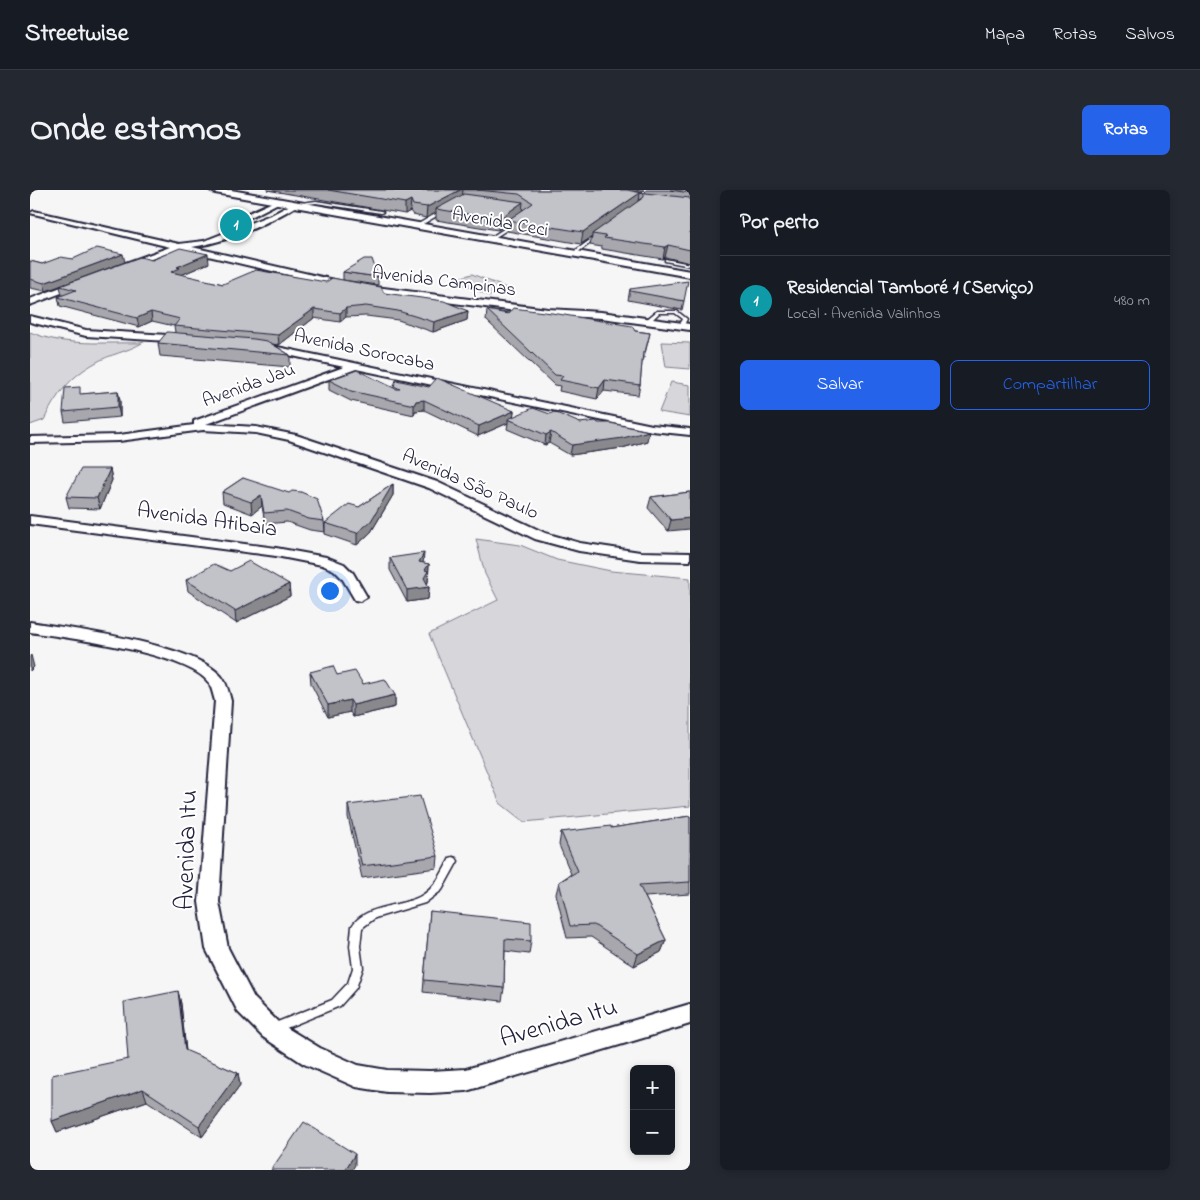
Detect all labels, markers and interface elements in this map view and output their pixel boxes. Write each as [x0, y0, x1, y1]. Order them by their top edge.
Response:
text: Streetwise [25, 17, 129, 52]
text: Mapa [985, 22, 1025, 48]
text: Rotas [1053, 22, 1097, 48]
text: Salvos [1125, 22, 1175, 48]
text: Onde estamos [30, 105, 242, 156]
button: Rotas [1082, 105, 1170, 155]
street label: Avenida Ceci [450, 201, 550, 245]
pin: 1 [220, 206, 252, 244]
text: Por perto [740, 208, 819, 238]
street label: Avenida Campinas [370, 260, 518, 304]
text: Residencial Tamboré 1 (Serviço) [787, 275, 1033, 302]
text: 1 [753, 289, 759, 313]
text: 480 m [1114, 289, 1150, 313]
text: Local · Avenida Valinhos [787, 302, 941, 326]
street label: Avenida Sorocaba [291, 323, 437, 379]
street label: Avenida Jau [199, 357, 299, 415]
button: Salvar [740, 360, 940, 410]
button: Compartilhar [950, 360, 1150, 410]
street label: Avenida São Paulo [397, 443, 543, 527]
street label: Avenida Atibaia [135, 495, 279, 547]
your location [317, 578, 343, 604]
street label: Avenida Itu [167, 789, 209, 911]
street label: Avenida Itu [496, 989, 622, 1059]
map controls [630, 1065, 675, 1155]
button: + [630, 1065, 675, 1110]
button: − [630, 1110, 675, 1155]

